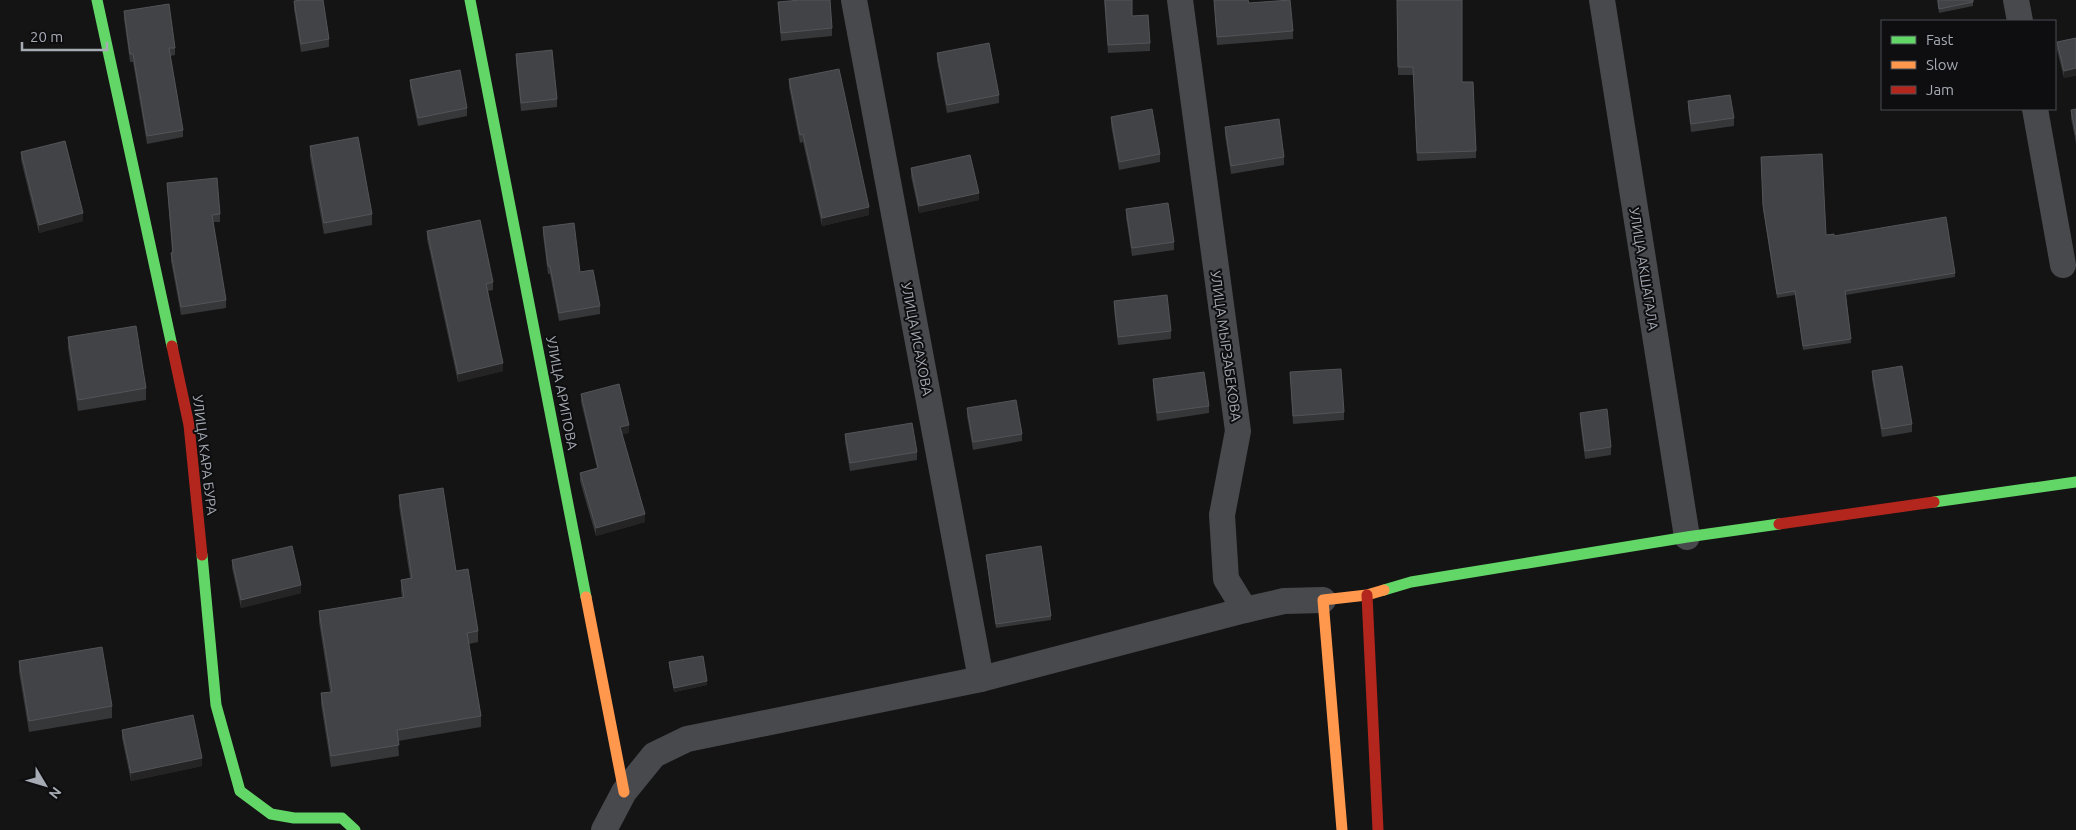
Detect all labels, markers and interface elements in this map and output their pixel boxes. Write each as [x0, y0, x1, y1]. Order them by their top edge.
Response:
scale bar [22, 20, 108, 52]
legend [1881, 20, 2056, 110]
text: 20 m [30, 28, 63, 45]
text: Fast [1926, 31, 1954, 48]
text: Slow [1926, 56, 1959, 73]
text: Jam [1926, 81, 1954, 98]
street label: УЛИЦА АКШАГАЛА [1626, 206, 1662, 332]
street label: УЛИЦА МЫРЗАБЕКОВА [1207, 270, 1245, 422]
street label: УЛИЦА ИСАХОВА [898, 281, 936, 397]
street label: УЛИЦА АРИПОВА [543, 335, 581, 451]
street label: УЛИЦА КАРА БУРА [190, 394, 220, 516]
north arrow [20, 760, 70, 810]
text: N [46, 784, 65, 802]

